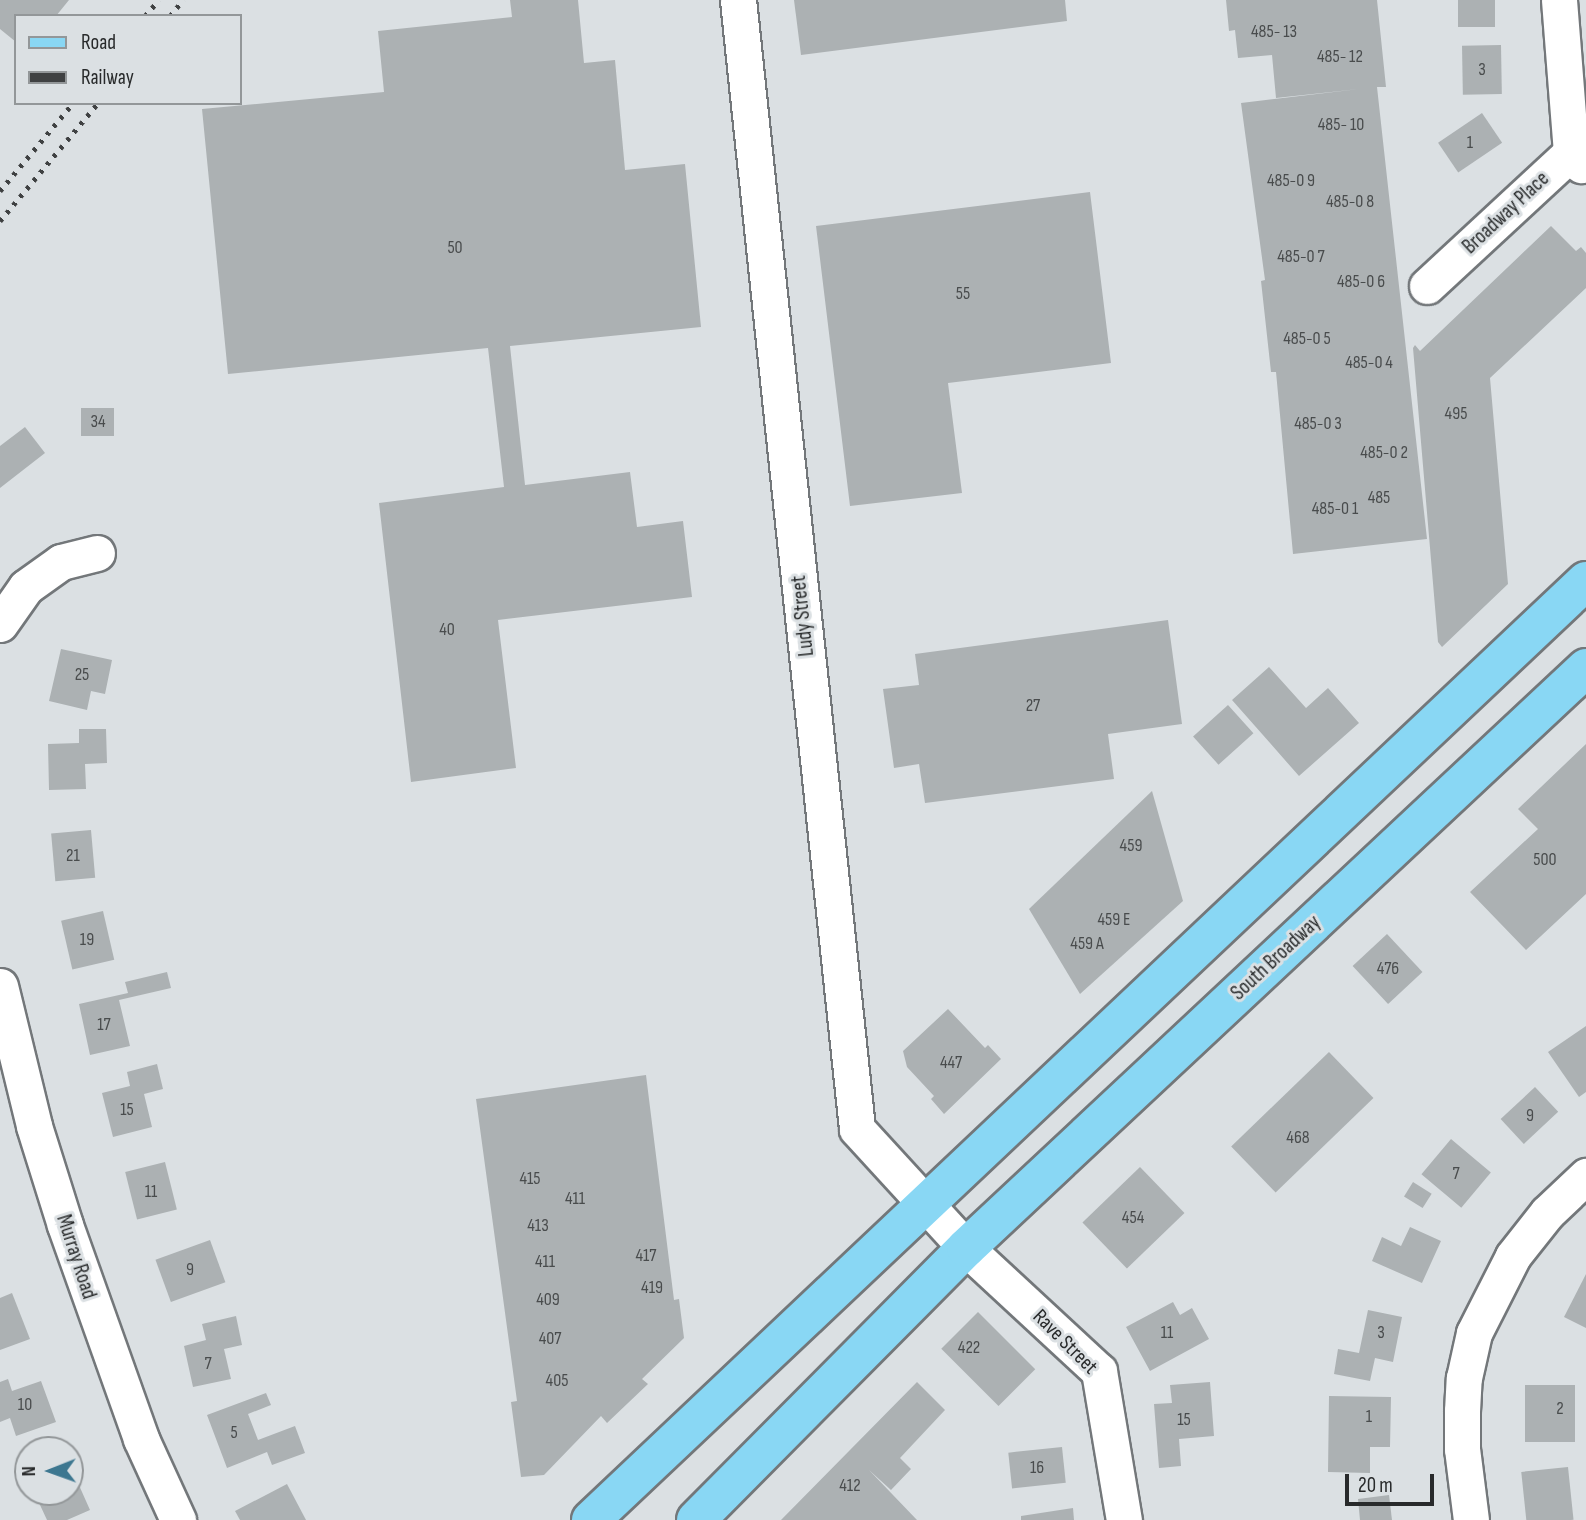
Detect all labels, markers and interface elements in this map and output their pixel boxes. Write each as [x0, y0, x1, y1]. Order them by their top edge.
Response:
legend [14, 14, 242, 105]
house number: 485- 13 [1251, 21, 1297, 43]
text: Road [81, 30, 116, 55]
house number: 485- 12 [1317, 46, 1363, 68]
house number: 3 [1478, 59, 1486, 81]
text: Railway [81, 65, 134, 90]
house number: 485- 10 [1318, 114, 1364, 136]
house number: 1 [1467, 132, 1473, 154]
street label: Broadway Place [1458, 167, 1554, 259]
house number: 485-0 9 [1267, 170, 1315, 192]
house number: 485-0 8 [1326, 191, 1374, 213]
house number: 50 [447, 237, 463, 259]
house number: 485-0 7 [1277, 246, 1325, 268]
house number: 485-0 6 [1337, 271, 1385, 293]
house number: 55 [956, 283, 970, 305]
house number: 485-0 5 [1283, 328, 1331, 350]
house number: 485-0 4 [1345, 352, 1393, 374]
house number: 495 [1445, 403, 1467, 425]
house number: 34 [90, 411, 106, 433]
house number: 485-0 3 [1294, 413, 1342, 435]
house number: 485-0 2 [1360, 442, 1408, 464]
house number: 485 [1368, 487, 1390, 509]
house number: 485-0 1 [1312, 498, 1358, 520]
street label: Ludy Street [786, 574, 820, 658]
house number: 40 [439, 619, 455, 641]
house number: 25 [75, 664, 89, 686]
house number: 27 [1026, 695, 1040, 717]
house number: 459 [1120, 835, 1142, 857]
house number: 21 [66, 845, 80, 867]
house number: 500 [1533, 849, 1557, 871]
house number: 459 E [1097, 909, 1131, 931]
street label: South Broadway [1226, 910, 1326, 1006]
house number: 19 [80, 929, 94, 951]
house number: 459 A [1070, 933, 1104, 955]
house number: 476 [1377, 958, 1399, 980]
house number: 17 [97, 1014, 111, 1036]
house number: 447 [940, 1052, 962, 1074]
house number: 15 [120, 1099, 134, 1121]
house number: 9 [1526, 1105, 1534, 1127]
house number: 468 [1286, 1127, 1310, 1149]
house number: 7 [1452, 1163, 1460, 1185]
house number: 415 [519, 1168, 541, 1190]
house number: 11 [145, 1181, 157, 1203]
house number: 411 [565, 1188, 585, 1210]
house number: 454 [1122, 1207, 1144, 1229]
street label: Murray Road [51, 1212, 101, 1302]
house number: 413 [527, 1215, 549, 1237]
house number: 417 [635, 1245, 657, 1267]
house number: 411 [535, 1251, 555, 1273]
house number: 9 [186, 1259, 194, 1281]
house number: 419 [641, 1277, 663, 1299]
house number: 409 [536, 1289, 560, 1311]
street label: Rave Street [1027, 1304, 1103, 1380]
house number: 11 [1161, 1322, 1173, 1344]
house number: 3 [1377, 1322, 1385, 1344]
house number: 407 [539, 1328, 561, 1350]
house number: 422 [958, 1337, 980, 1359]
house number: 7 [204, 1353, 212, 1375]
house number: 405 [546, 1370, 568, 1392]
house number: 10 [18, 1394, 32, 1416]
house number: 2 [1556, 1398, 1564, 1420]
house number: 1 [1366, 1406, 1372, 1428]
house number: 15 [1177, 1409, 1191, 1431]
house number: 5 [230, 1422, 238, 1444]
north arrow [14, 1436, 84, 1506]
house number: 16 [1030, 1457, 1044, 1479]
scale bar [1348, 1460, 1437, 1504]
text: N [18, 1466, 41, 1477]
text: 20 m [1358, 1473, 1393, 1498]
house number: 412 [839, 1475, 861, 1497]

